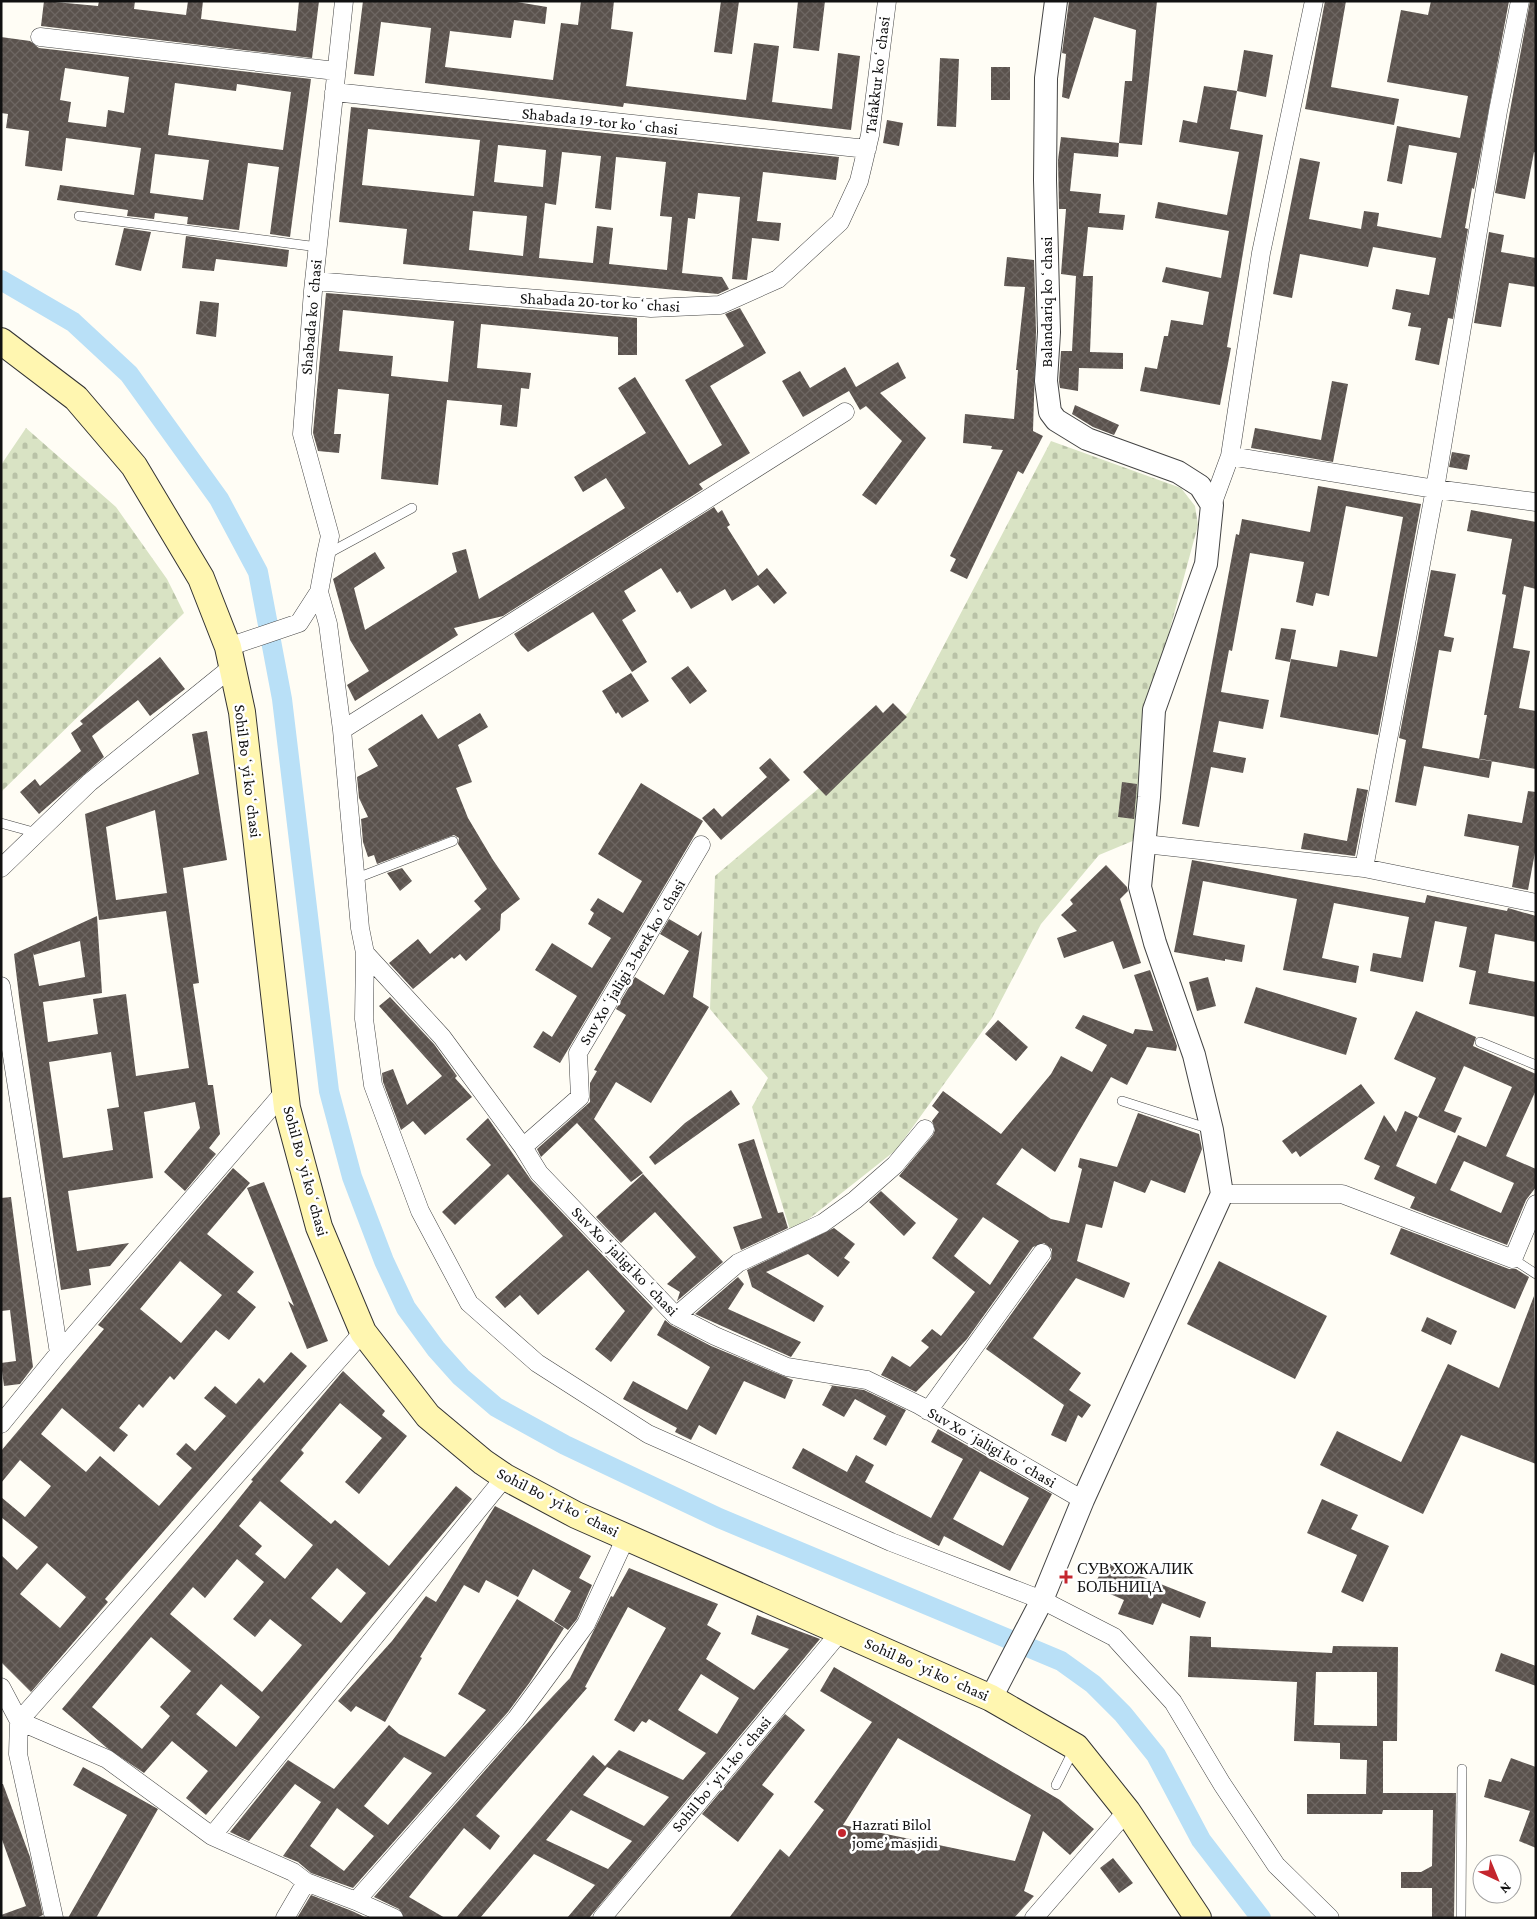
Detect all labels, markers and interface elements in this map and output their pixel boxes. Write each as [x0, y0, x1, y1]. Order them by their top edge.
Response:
street label: Tafakkur koʻchasi [861, 15, 893, 135]
street label: Shabada 19-tor koʻchasi [521, 104, 679, 138]
street label: Balandariq koʻchasi [1038, 236, 1056, 368]
street label: Shabada koʻchasi [297, 259, 325, 375]
street label: Shabada 20-tor koʻchasi [520, 289, 680, 315]
street label: Sohil Boʻyi koʻchasi [230, 703, 265, 839]
street label: Suv Xoʻjaligi 3-berk koʻchasi [576, 876, 689, 1048]
street label: Sohil Boʻyi koʻchasi [279, 1104, 332, 1238]
street label: Suv Xoʻjaligi koʻchasi [568, 1203, 681, 1320]
street label: Suv Xoʻjaligi koʻchasi [924, 1403, 1059, 1491]
street label: Sohil Boʻyi koʻchasi [494, 1464, 622, 1541]
place label: СУВ ХОЖАЛИК БОЛЬНИЦА [1077, 1560, 1194, 1596]
marker: СУВ ХОЖАЛИК БОЛЬНИЦА [1059, 1570, 1073, 1584]
street label: Sohil Boʻyi koʻchasi [862, 1634, 992, 1705]
street label: Sohil boʻyi 1-koʻchasi [668, 1713, 775, 1835]
place label: Hazrati Bilol jome’ masjidi [851, 1816, 938, 1852]
marker: Hazrati Bilol jome’ masjidi [836, 1827, 848, 1839]
north arrow [1472, 1854, 1522, 1904]
text: N [1497, 1879, 1515, 1898]

